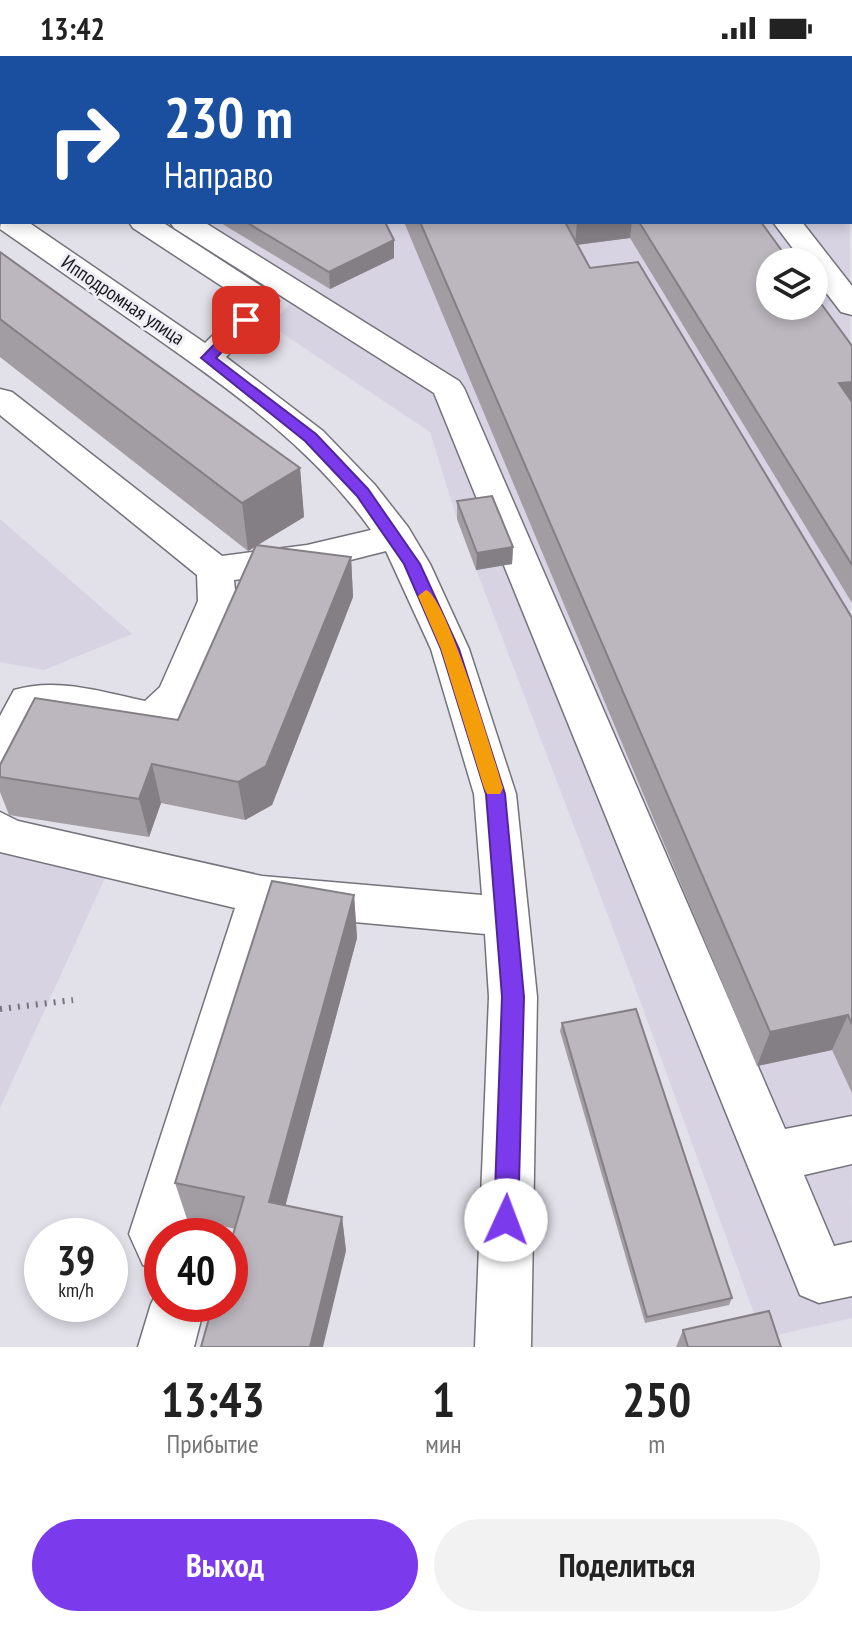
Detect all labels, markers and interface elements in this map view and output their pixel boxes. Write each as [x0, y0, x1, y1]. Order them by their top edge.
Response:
text: 13:42 [40, 9, 105, 48]
text: 230 m [164, 81, 293, 153]
icon: right [32, 88, 136, 192]
text: Направо [164, 151, 273, 198]
map controls [756, 248, 828, 320]
button: layers [756, 248, 828, 320]
street label: Ипподромная улица [57, 249, 189, 351]
pin [212, 286, 280, 354]
icon: arrive [224, 298, 268, 342]
position arrow [464, 1178, 548, 1262]
speed limit sign: 40 [144, 1218, 248, 1322]
text: 39 [57, 1234, 95, 1286]
text: km/h [58, 1277, 94, 1303]
text: 13:43 [161, 1368, 265, 1430]
text: 1 [432, 1368, 455, 1430]
text: 250 [622, 1368, 691, 1430]
text: Прибытие [167, 1427, 259, 1460]
text: мин [425, 1427, 462, 1460]
text: m [648, 1427, 665, 1460]
button: Выход [32, 1519, 418, 1611]
button: Поделиться [434, 1519, 820, 1611]

